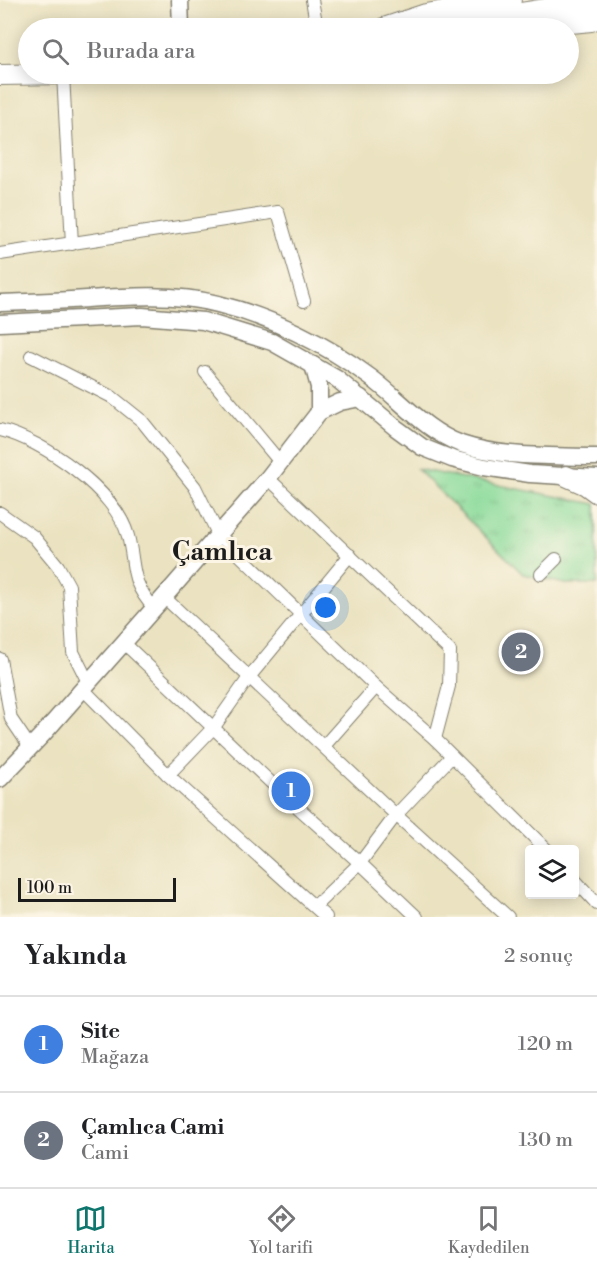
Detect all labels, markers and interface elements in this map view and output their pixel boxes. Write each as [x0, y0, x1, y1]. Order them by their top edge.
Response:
search box [18, 18, 579, 84]
icon: search [39, 35, 72, 68]
text: Burada ara [87, 38, 195, 65]
district label: Çamlıca [172, 536, 273, 568]
your location [311, 593, 340, 622]
pin: 2 [502, 630, 540, 674]
pin: 1 [272, 768, 310, 814]
map controls [525, 845, 579, 899]
button: layers [525, 845, 579, 899]
scale bar [18, 875, 176, 902]
text: 100 m [27, 878, 72, 898]
text: Yakında [24, 940, 127, 972]
text: 2 sonuç [504, 944, 573, 969]
text: Site [81, 1018, 120, 1045]
text: 1 [39, 1032, 48, 1057]
text: 120 m [518, 1032, 573, 1057]
text: Mağaza [81, 1045, 149, 1070]
text: Çamlıca Cami [81, 1114, 224, 1141]
text: 2 [37, 1128, 50, 1153]
text: 130 m [518, 1128, 573, 1153]
text: Cami [81, 1141, 129, 1166]
tab: Harita [67, 1202, 115, 1258]
tab: Yol tarifi [249, 1202, 313, 1258]
tab: Kaydedilen [448, 1202, 530, 1258]

